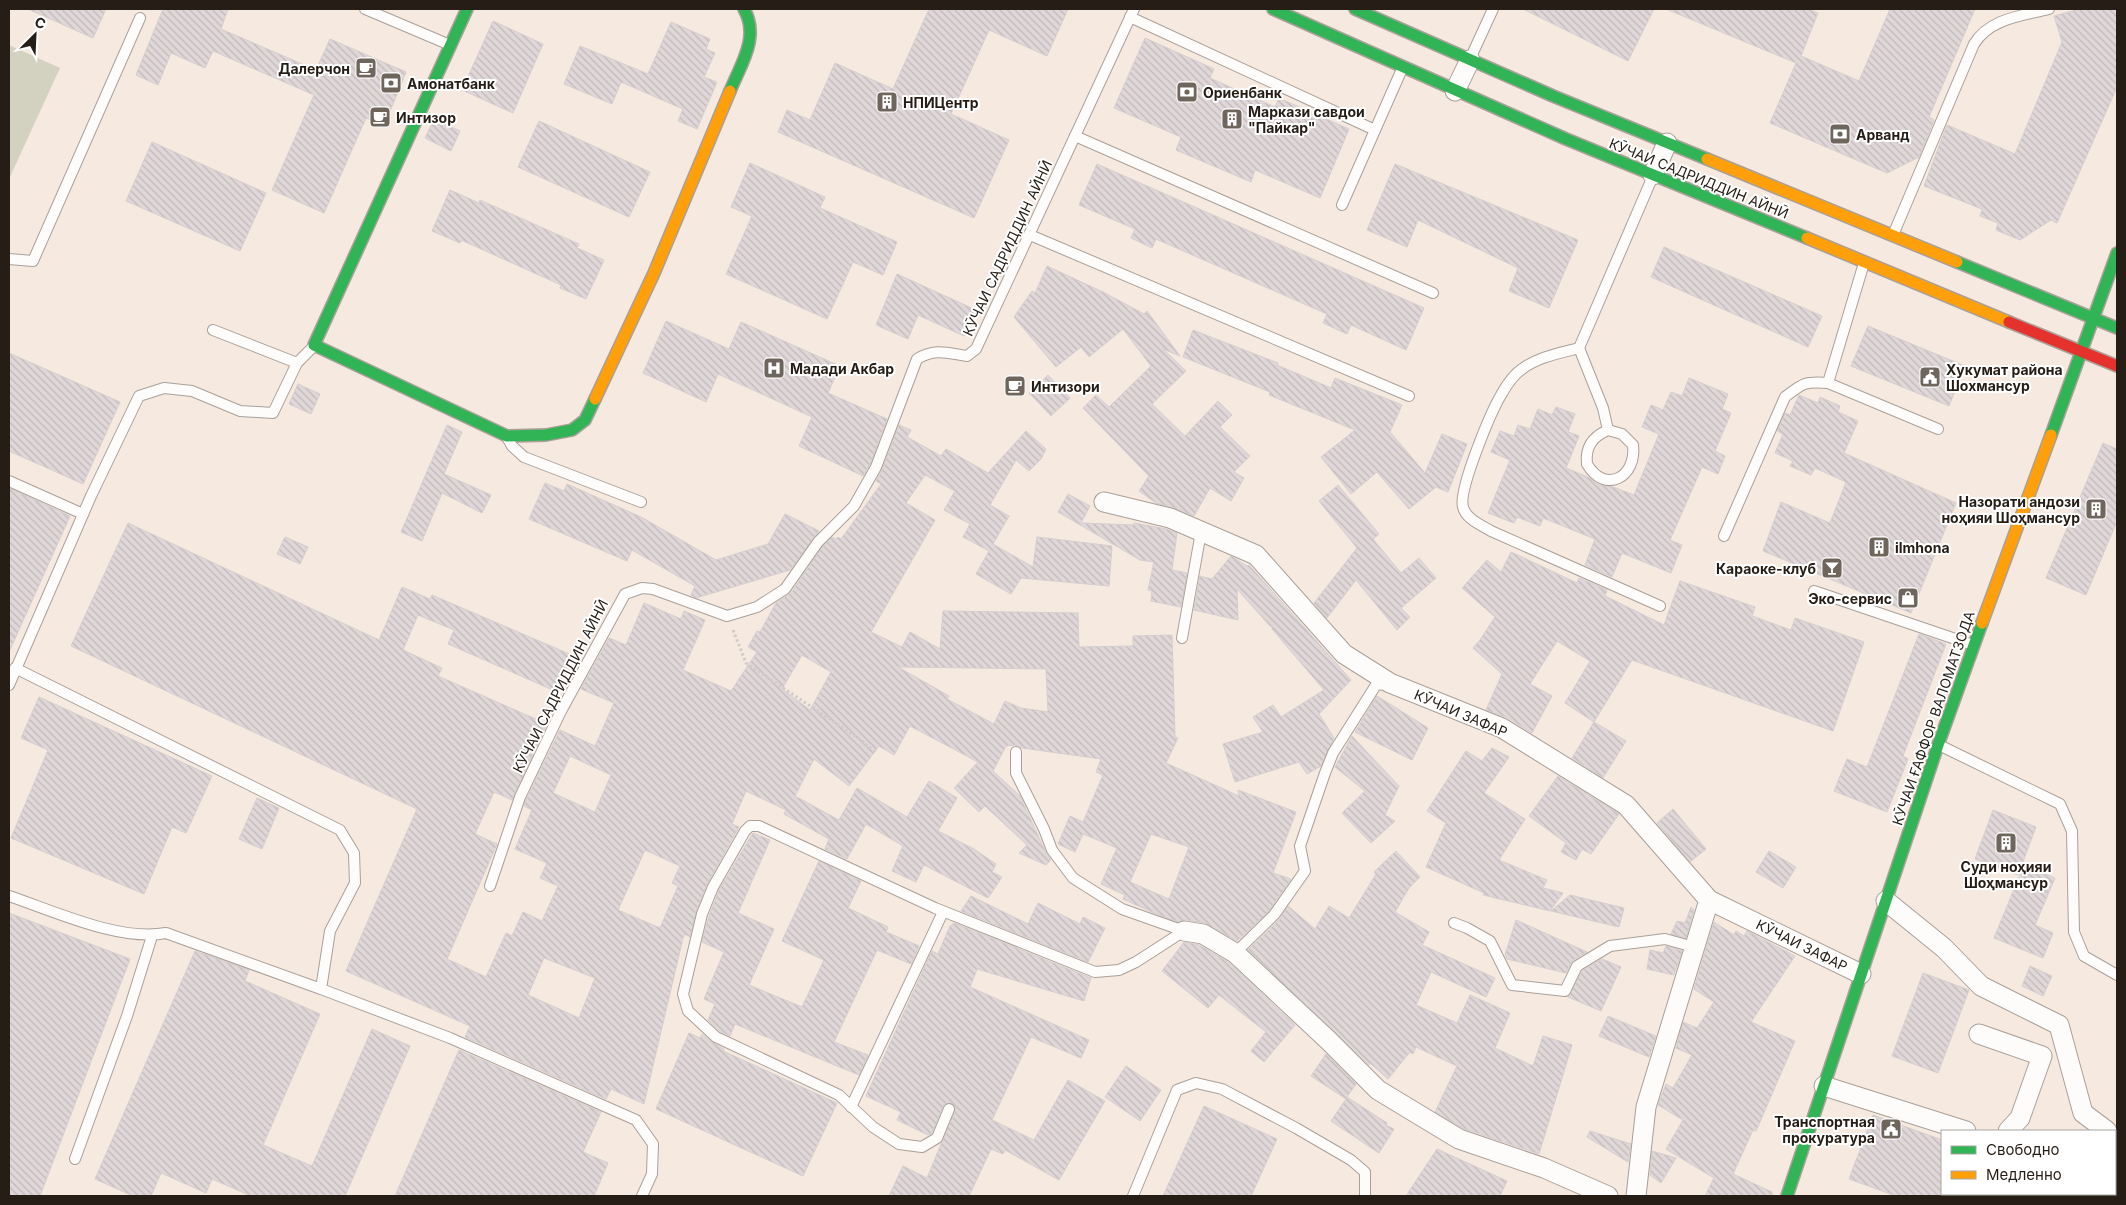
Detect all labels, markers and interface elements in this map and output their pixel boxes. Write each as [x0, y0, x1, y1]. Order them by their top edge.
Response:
north arrow [10, 10, 60, 60]
text: С [32, 13, 49, 33]
cafe icon: Далерчон [354, 56, 378, 80]
place label: Далерчон [278, 60, 350, 77]
bank icon: Амонатбанк [379, 71, 403, 95]
place label: Амонатбанк [407, 75, 496, 92]
bank icon: Ориенбанк [1175, 80, 1199, 104]
place label: Ориенбанк [1203, 84, 1283, 101]
building icon: НПИЦентр [875, 90, 899, 114]
place label: НПИЦентр [903, 94, 979, 111]
place label: Маркази савдои "Пайкар" [1248, 103, 1365, 136]
cafe icon: Интизор [368, 105, 392, 129]
building icon: Маркази савдои "Пайкар" [1220, 107, 1244, 131]
place label: Интизор [396, 109, 456, 126]
bank icon: Арванд [1828, 122, 1852, 146]
place label: Арванд [1856, 126, 1910, 143]
street label: КӮЧАИ САДРИДДИН АЙНӢ [1607, 133, 1792, 222]
street label: КӮЧАИ САДРИДДИН АЙНӢ [958, 157, 1055, 339]
hospital icon: Мадади Акбар [762, 356, 786, 380]
place label: Мадади Акбар [790, 360, 894, 377]
place label: Хукумат района Шохмансур [1946, 361, 2063, 394]
public building icon: Хукумат района Шохмансур [1918, 365, 1942, 389]
cafe icon: Интизори [1003, 374, 1027, 398]
place label: Интизори [1031, 378, 1100, 395]
place label: Назорати андози ноҳияи Шоҳмансур [1941, 493, 2080, 526]
building icon: Назорати андози ноҳияи Шоҳмансур [2084, 497, 2108, 521]
building icon: ilmhona [1867, 535, 1891, 559]
place label: ilmhona [1895, 539, 1950, 556]
bar icon: Караоке-клуб [1820, 556, 1844, 580]
place label: Караоке-клуб [1716, 560, 1816, 577]
shop icon: Эко-сервис [1896, 586, 1920, 610]
place label: Эко-сервис [1808, 590, 1892, 607]
street label: КӮЧАИ САДРИДДИН АЙНӢ [508, 596, 611, 775]
street label: КӮЧАИ ҒАФФОР ВАЛОМАТЗОДА [1888, 608, 1978, 827]
street label: КӮЧАИ ЗАФАР [1412, 686, 1510, 740]
building icon: Суди ноҳияи Шоҳмансур [1994, 831, 2018, 855]
place label: Суди ноҳияи Шоҳмансур [1961, 858, 2051, 891]
street label: КӮЧАИ ЗАФАР [1753, 916, 1851, 975]
place label: Транспортная прокуратура [1774, 1113, 1875, 1146]
public building icon: Транспортная прокуратура [1879, 1117, 1903, 1141]
legend [1941, 1130, 2116, 1195]
text: Свободно [1986, 1140, 2060, 1159]
text: Медленно [1986, 1165, 2062, 1184]

